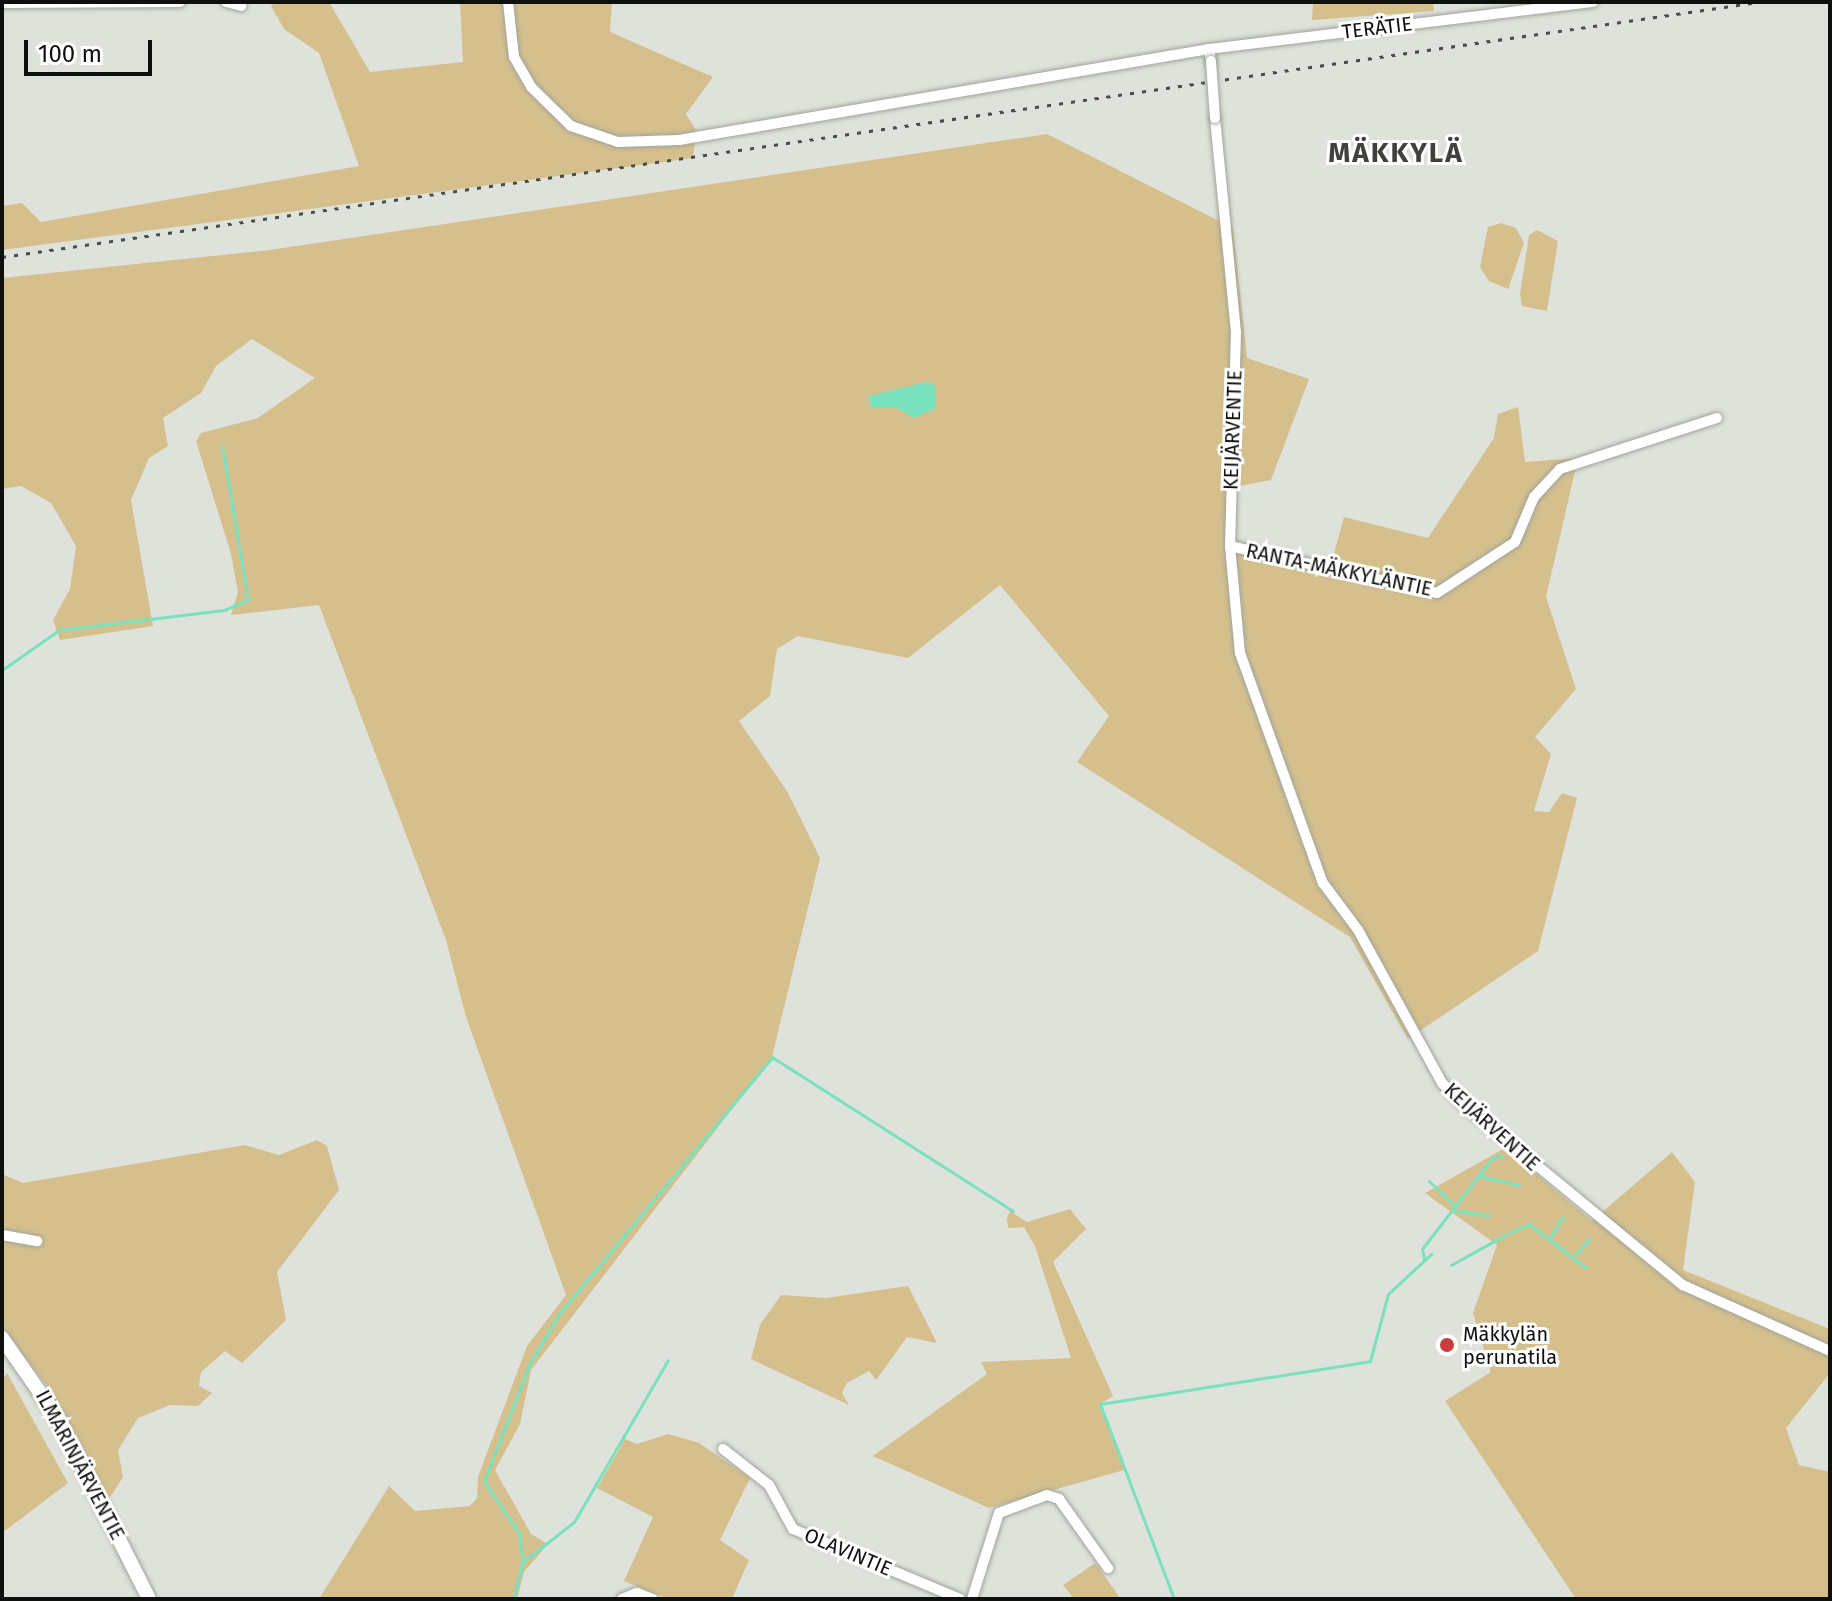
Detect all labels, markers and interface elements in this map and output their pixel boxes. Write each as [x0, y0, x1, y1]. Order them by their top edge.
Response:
street label: TERÄTIE [1341, 12, 1413, 44]
scale bar [28, 24, 156, 74]
text: 100 m [38, 40, 102, 68]
district label: MÄKKYLÄ [1328, 136, 1464, 170]
street label: KEIJÄRVENTIE [1219, 369, 1247, 491]
street label: RANTA-MÄKKYLÄNTIE [1244, 539, 1434, 601]
street label: KEIJÄRVENTIE [1439, 1078, 1545, 1176]
place label: Mäkkylän perunatila [1463, 1322, 1557, 1369]
marker: Mäkkylän perunatila [1438, 1336, 1456, 1354]
street label: ILMARINJÄRVENTIE [30, 1386, 130, 1544]
street label: OLAVINTIE [801, 1523, 895, 1581]

